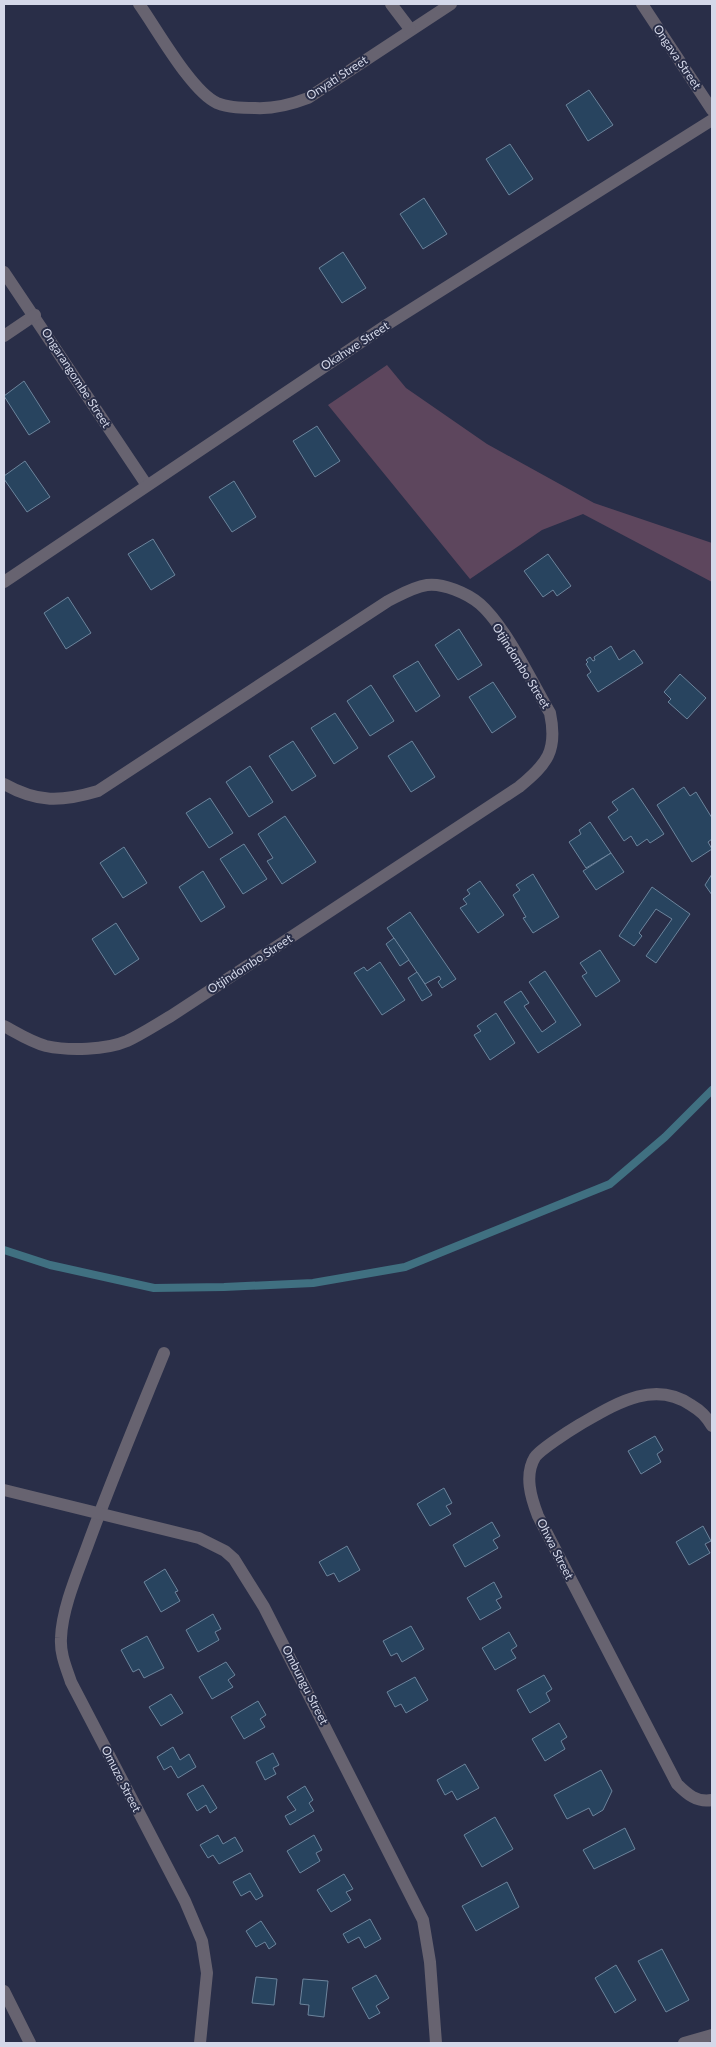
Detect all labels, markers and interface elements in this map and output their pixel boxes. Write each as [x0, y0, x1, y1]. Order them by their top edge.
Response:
street label: Ongava Street [650, 21, 705, 93]
street label: Onyati Street [303, 52, 371, 103]
street label: Okahwe Street [318, 318, 392, 373]
street label: Ongarangombe Street [39, 325, 115, 431]
street label: Otjindombo Street [489, 620, 554, 712]
street label: Otjindombo Street [205, 930, 295, 997]
street label: Ohwa Street [534, 1516, 577, 1582]
street label: Ombungu Street [279, 1643, 332, 1728]
street label: Omuze Street [98, 1743, 145, 1815]

